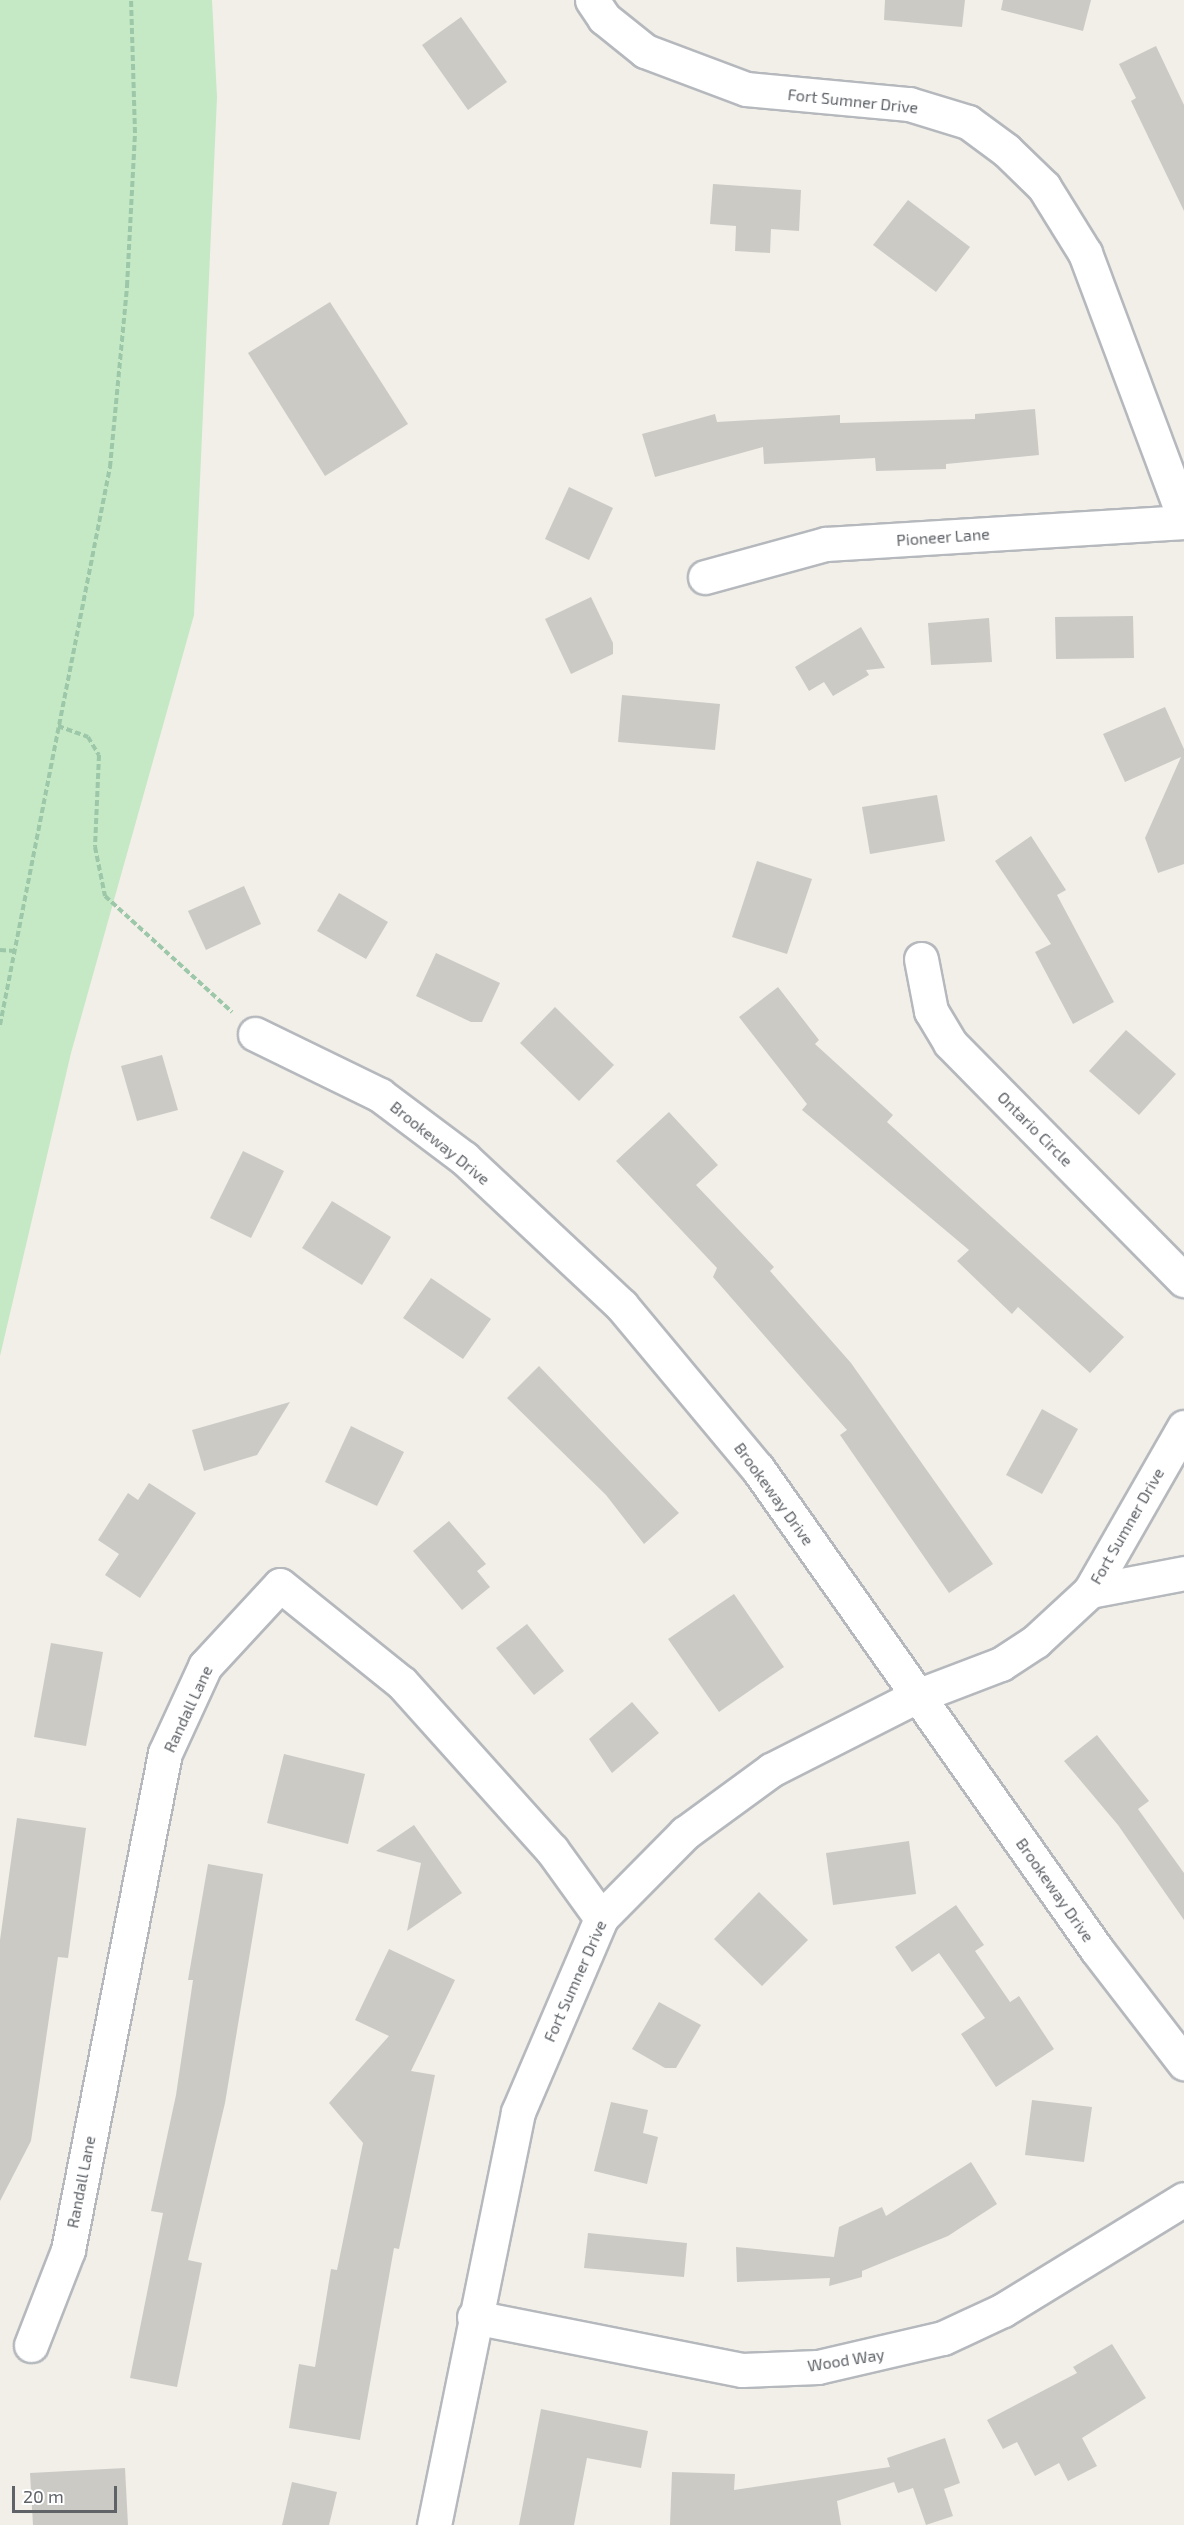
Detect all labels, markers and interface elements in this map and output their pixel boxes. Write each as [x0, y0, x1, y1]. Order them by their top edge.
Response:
street label: Fort Sumner Drive [787, 85, 919, 117]
street label: Pioneer Lane [896, 524, 990, 550]
street label: Ontario Circle [993, 1087, 1077, 1171]
street label: Brookeway Drive [386, 1097, 494, 1189]
street label: Brookeway Drive [730, 1439, 818, 1549]
street label: Fort Sumner Drive [1086, 1464, 1168, 1588]
street label: Randall Lane [159, 1662, 217, 1756]
street label: Brookeway Drive [1012, 1834, 1098, 1946]
street label: Fort Sumner Drive [539, 1917, 611, 2045]
street label: Randall Lane [63, 2134, 99, 2230]
street label: Wood Way [806, 2344, 886, 2376]
scale bar [15, 2474, 120, 2512]
text: 20 m [23, 2485, 64, 2507]

